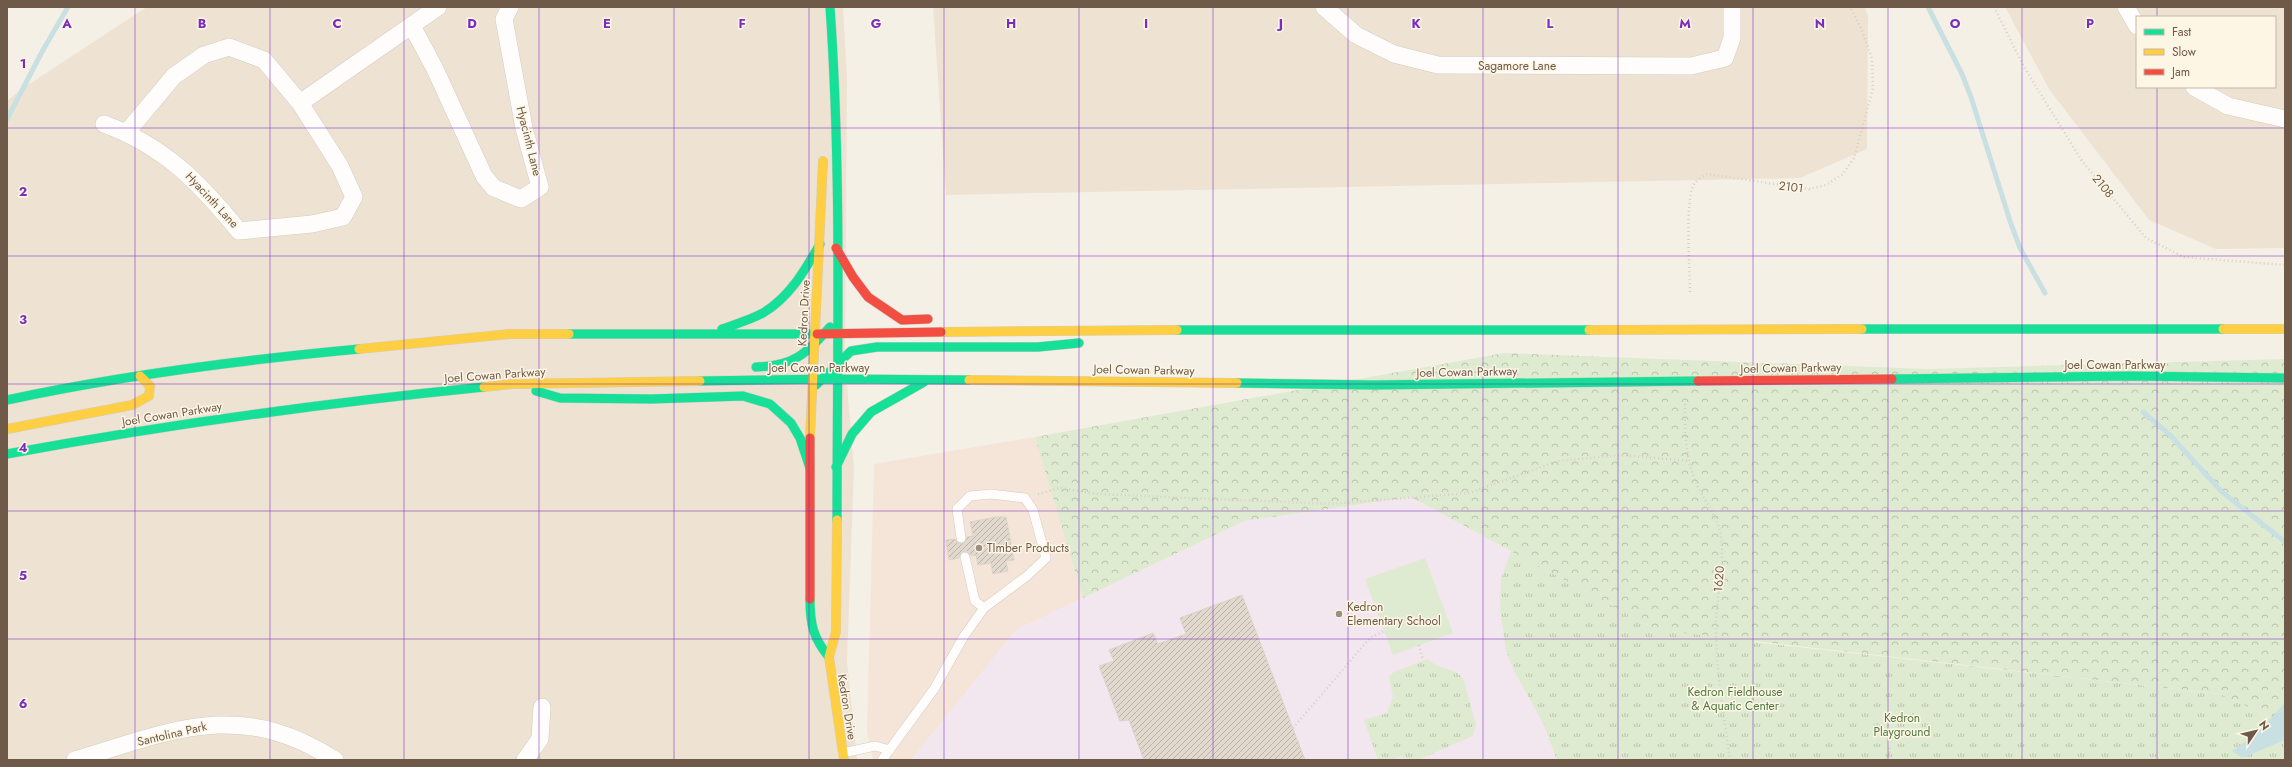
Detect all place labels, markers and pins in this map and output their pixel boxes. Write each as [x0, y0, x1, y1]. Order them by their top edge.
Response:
place label: TImber Products [987, 539, 1069, 557]
marker: TImber Products [974, 543, 984, 553]
place label: Kedron Elementary School [1347, 598, 1441, 630]
marker: Kedron Elementary School [1334, 609, 1344, 619]

